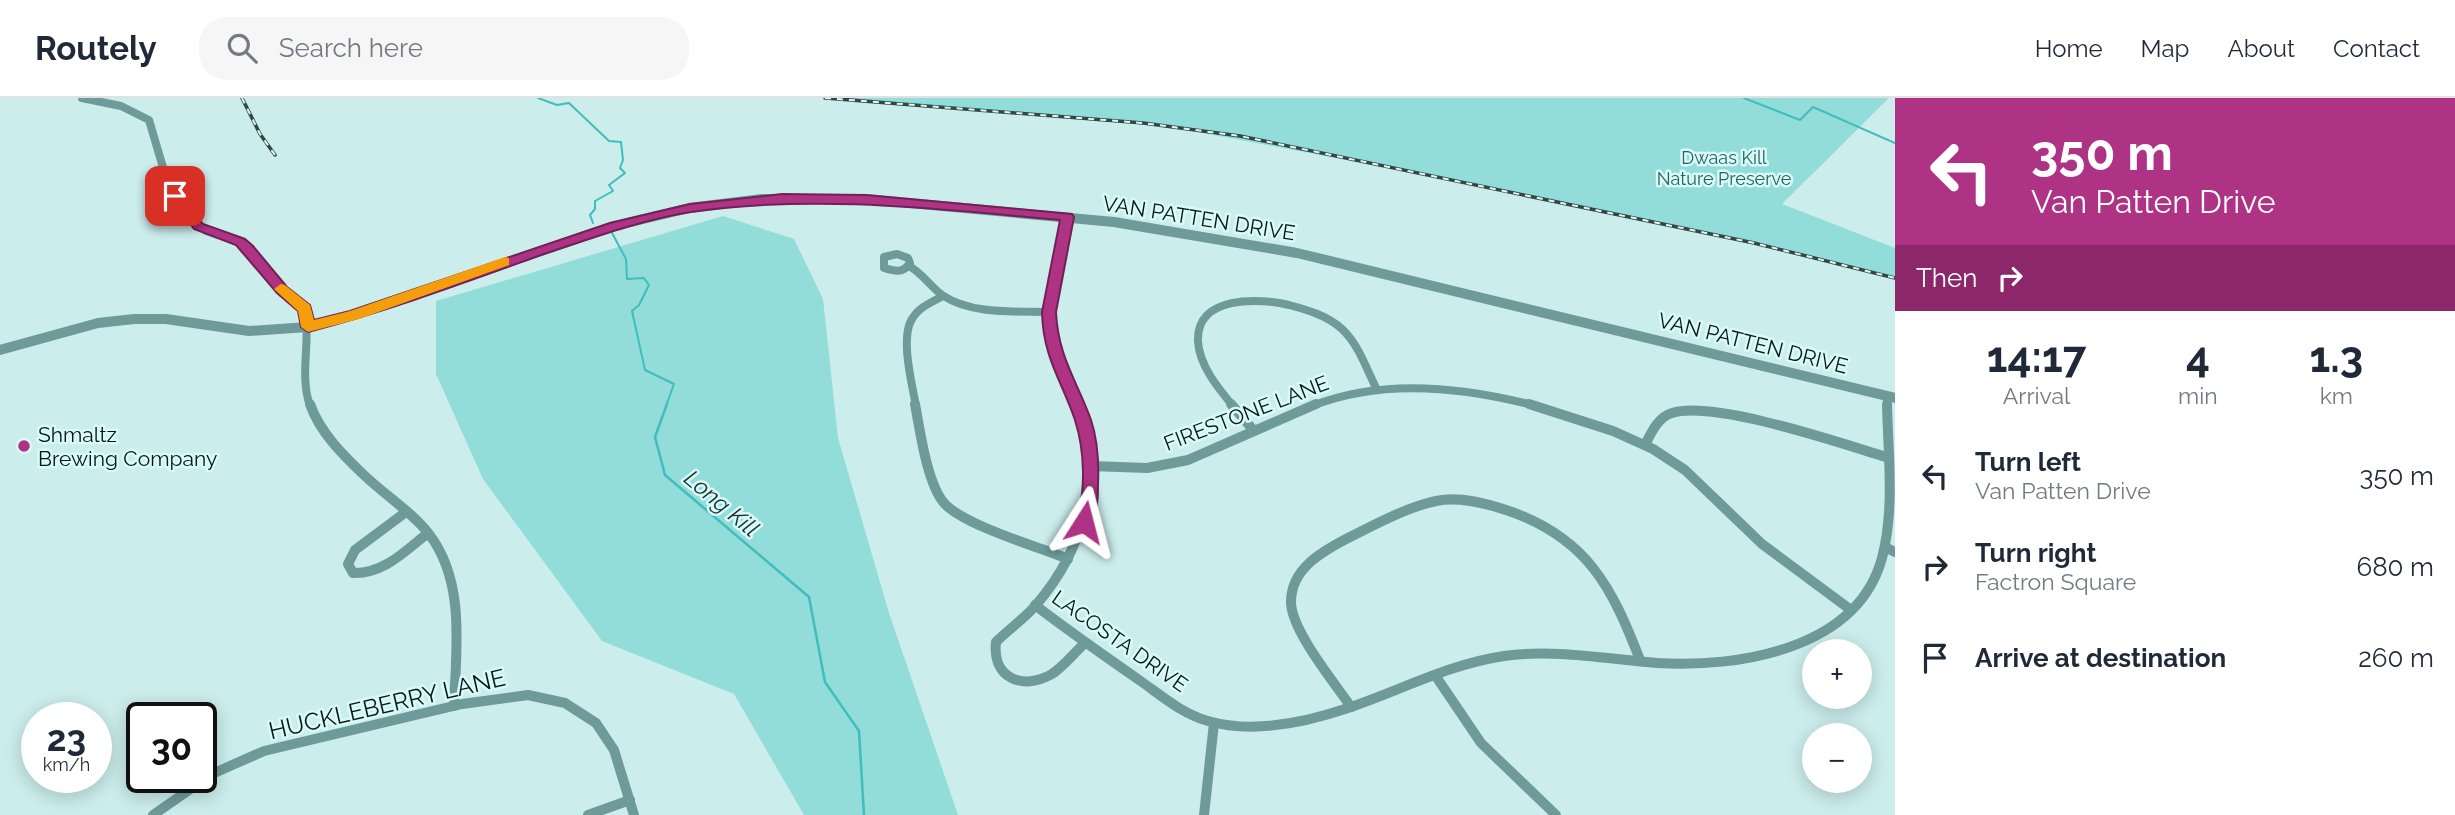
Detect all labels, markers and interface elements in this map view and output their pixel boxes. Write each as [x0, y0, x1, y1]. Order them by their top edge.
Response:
search box [199, 17, 689, 80]
text: Routely [35, 29, 157, 68]
icon: search [223, 29, 261, 67]
text: Search here [279, 33, 423, 63]
text: Home [2035, 34, 2103, 63]
text: Map [2141, 34, 2189, 63]
text: About [2227, 34, 2295, 63]
text: Contact [2333, 34, 2420, 63]
text: 350 m [2031, 124, 2173, 181]
icon: left [1916, 126, 2007, 217]
park label: Dwaas Kill Nature Preserve [1657, 147, 1792, 189]
pin [145, 166, 205, 226]
icon: arrive [156, 177, 194, 215]
text: Van Patten Drive [2031, 183, 2275, 220]
street label: VAN PATTEN DRIVE [1101, 190, 1297, 246]
icon: right [1991, 259, 2029, 297]
text: Then [1916, 263, 1977, 293]
street label: VAN PATTEN DRIVE [1656, 307, 1850, 379]
text: 14:17 [1987, 333, 2086, 382]
text: 4 [2186, 333, 2210, 382]
text: 1.3 [2310, 333, 2363, 382]
street label: FIRESTONE LANE [1160, 370, 1332, 456]
text: Arrival [2003, 382, 2070, 409]
text: min [2178, 382, 2218, 409]
text: km [2320, 382, 2353, 409]
place label: Shmaltz Brewing Company [38, 422, 217, 471]
marker: Shmaltz Brewing Company [16, 438, 32, 454]
text: Turn left [1975, 447, 2081, 477]
icon: left [1916, 457, 1954, 495]
text: 350 m [2360, 461, 2434, 491]
water label: Long Kill [679, 464, 765, 542]
text: Van Patten Drive [1975, 477, 2151, 504]
position arrow [1047, 485, 1121, 559]
text: Turn right [1975, 538, 2096, 568]
icon: right [1916, 548, 1954, 586]
text: 680 m [2356, 552, 2434, 582]
text: Factron Square [1975, 568, 2136, 595]
street label: LACOSTA DRIVE [1047, 585, 1193, 697]
map controls [1802, 639, 1872, 793]
button: + [1802, 639, 1872, 709]
icon: arrive [1916, 639, 1954, 677]
text: Arrive at destination [1975, 643, 2226, 673]
text: 260 m [2358, 643, 2434, 673]
street label: HUCKLEBERRY LANE [266, 663, 508, 745]
speed limit sign: 30 [126, 702, 217, 793]
text: 23 [47, 718, 86, 759]
button: − [1802, 723, 1872, 793]
text: km/h [43, 754, 90, 775]

